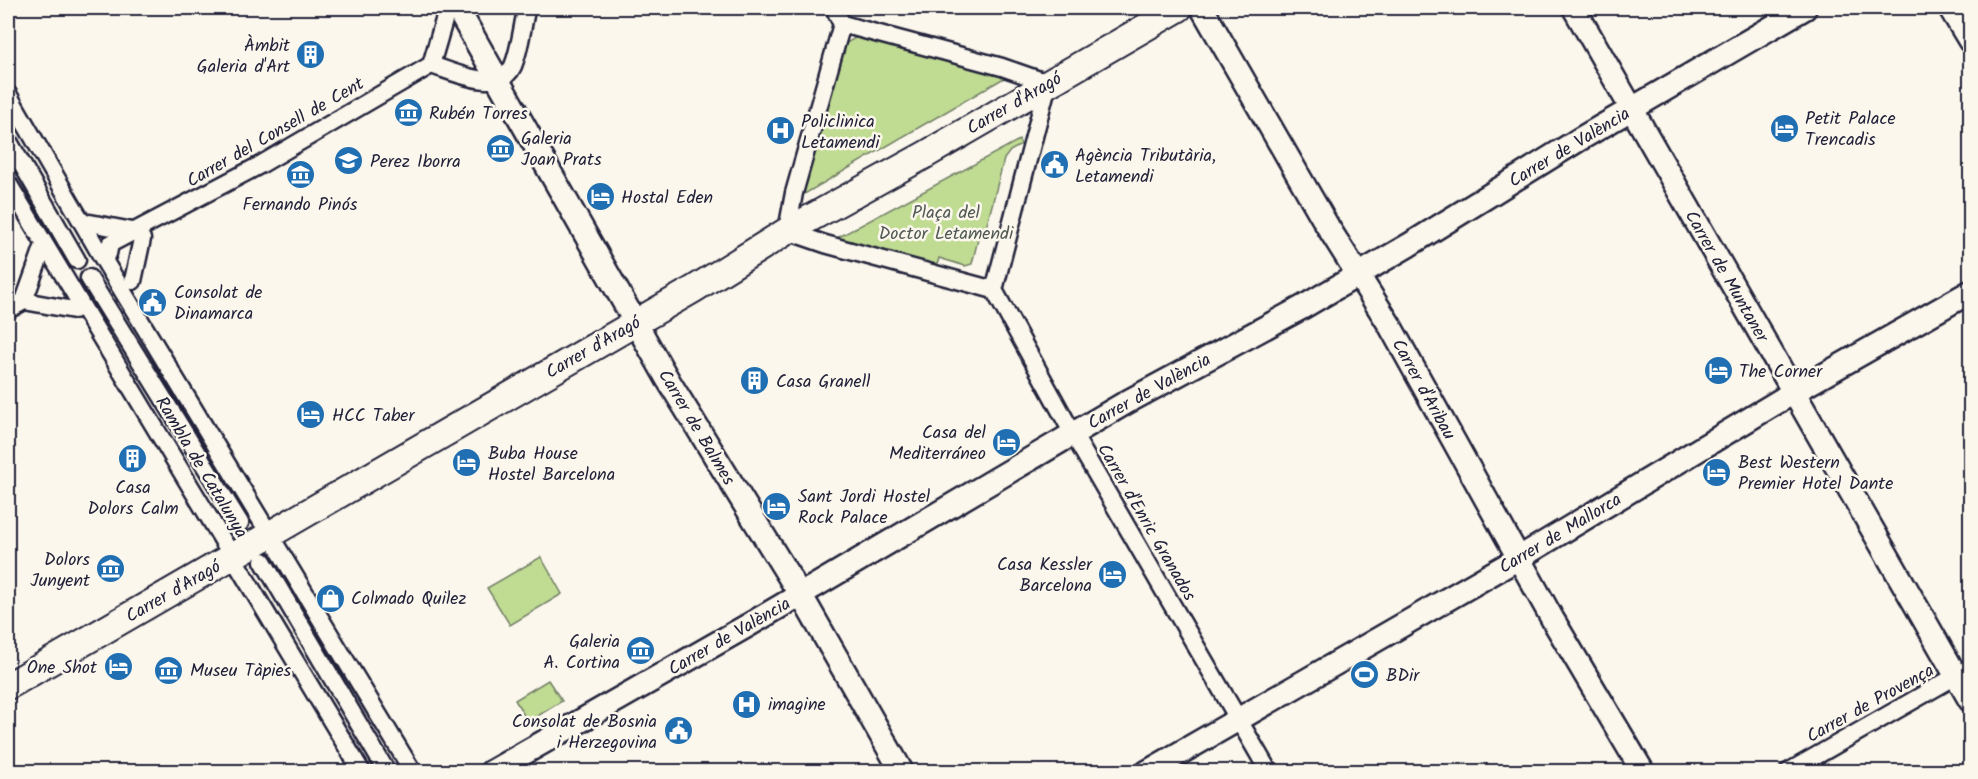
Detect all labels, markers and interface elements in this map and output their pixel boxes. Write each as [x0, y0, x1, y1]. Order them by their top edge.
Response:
place label: Àmbit Galeria d'Art [197, 32, 291, 82]
building icon: Àmbit Galeria d'Art [295, 39, 327, 71]
street label: Carrer d'Aragó [962, 65, 1069, 143]
street label: Carrer del Consell de Cent [181, 70, 371, 196]
museum icon: Rubén Torres [392, 97, 424, 129]
place label: Rubén Torres [429, 100, 528, 129]
street label: Carrer de València [1503, 100, 1636, 196]
place label: Petit Palace Trencadis [1805, 105, 1896, 155]
place label: Policlinica Letamendi [801, 108, 880, 158]
hotel icon: Petit Palace Trencadis [1768, 112, 1800, 144]
hospital icon: Policlinica Letamendi [764, 115, 796, 147]
place label: Galeria Joan Prats [521, 125, 602, 175]
museum icon: Galeria Joan Prats [484, 132, 516, 164]
place label: Agència Tributària, Letamendi [1075, 142, 1216, 192]
school or university icon: Perez Iborra [333, 145, 365, 177]
place label: Perez Iborra [370, 148, 461, 177]
public building icon: Agència Tributària, Letamendi [1038, 149, 1070, 181]
museum icon: Fernando Pinós [284, 159, 316, 191]
hotel icon: Hostal Eden [584, 181, 616, 213]
place label: Hostal Eden [621, 184, 713, 213]
place label: Fernando Pinós [243, 191, 358, 220]
park label: Plaça del Doctor Letamendi [879, 199, 1014, 249]
street label: Carrer de Muntaner [1676, 205, 1776, 349]
place label: Consolat de Dinamarca [174, 279, 262, 329]
public building icon: Consolat de Dinamarca [137, 286, 169, 318]
street label: Carrer d'Aragó [541, 309, 648, 387]
street label: Carrer d'Aribau [1383, 334, 1463, 446]
street label: Carrer de València [1083, 346, 1217, 438]
hotel icon: The Corner [1702, 355, 1734, 387]
place label: The Corner [1739, 358, 1823, 387]
street label: Carrer de Balmes [650, 364, 742, 492]
building icon: Casa Granell [739, 365, 771, 397]
place label: Casa Granell [776, 368, 871, 397]
street label: Rambla de Catalunya [147, 391, 255, 544]
hotel icon: HCC Taber [295, 399, 327, 431]
place label: HCC Taber [332, 402, 415, 431]
place label: Casa del Mediterráneo [889, 419, 987, 469]
hotel icon: Casa del Mediterráneo [991, 426, 1023, 458]
street label: Carrer d'Enric Granados [1089, 438, 1203, 607]
place label: Buba House Hostel Barcelona [488, 440, 615, 490]
building icon: Casa Dolors Calm [117, 442, 149, 474]
hotel icon: Buba House Hostel Barcelona [451, 447, 483, 479]
place label: Best Western Premier Hotel Dante [1738, 449, 1893, 499]
hotel icon: Best Western Premier Hotel Dante [1701, 456, 1733, 488]
place label: Casa Dolors Calm [87, 474, 179, 524]
place label: Sant Jordi Hostel Rock Palace [798, 483, 931, 533]
street label: Carrer de Mallorca [1494, 486, 1628, 582]
hotel icon: Sant Jordi Hostel Rock Palace [761, 490, 793, 522]
place label: Dolors Junyent [30, 546, 91, 596]
place label: Casa Kessler Barcelona [997, 551, 1093, 601]
museum icon: Dolors Junyent [95, 553, 127, 585]
street label: Carrer d'Aragó [121, 553, 228, 631]
hotel icon: Casa Kessler Barcelona [1097, 558, 1129, 590]
shop icon: Colmado Quilez [314, 582, 346, 614]
place label: Colmado Quilez [351, 585, 466, 614]
street label: Carrer de València [663, 590, 796, 684]
place label: Galeria A. Cortina [543, 628, 620, 678]
museum icon: Galeria A. Cortina [625, 635, 657, 667]
hotel icon: One Shot [102, 651, 134, 683]
place label: One Shot [27, 654, 98, 683]
museum icon: Museu Tàpies [153, 654, 185, 686]
place label: Museu Tàpies [190, 657, 292, 686]
street label: Carrer de Provença [1801, 657, 1940, 752]
sports icon: BDir [1349, 659, 1381, 691]
place label: BDir [1386, 662, 1420, 691]
hospital icon: imagine [731, 688, 763, 720]
place label: imagine [768, 691, 826, 720]
place label: Consolat de Bosnia i Herzegovina [512, 708, 657, 758]
public building icon: Consolat de Bosnia i Herzegovina [662, 715, 694, 747]

